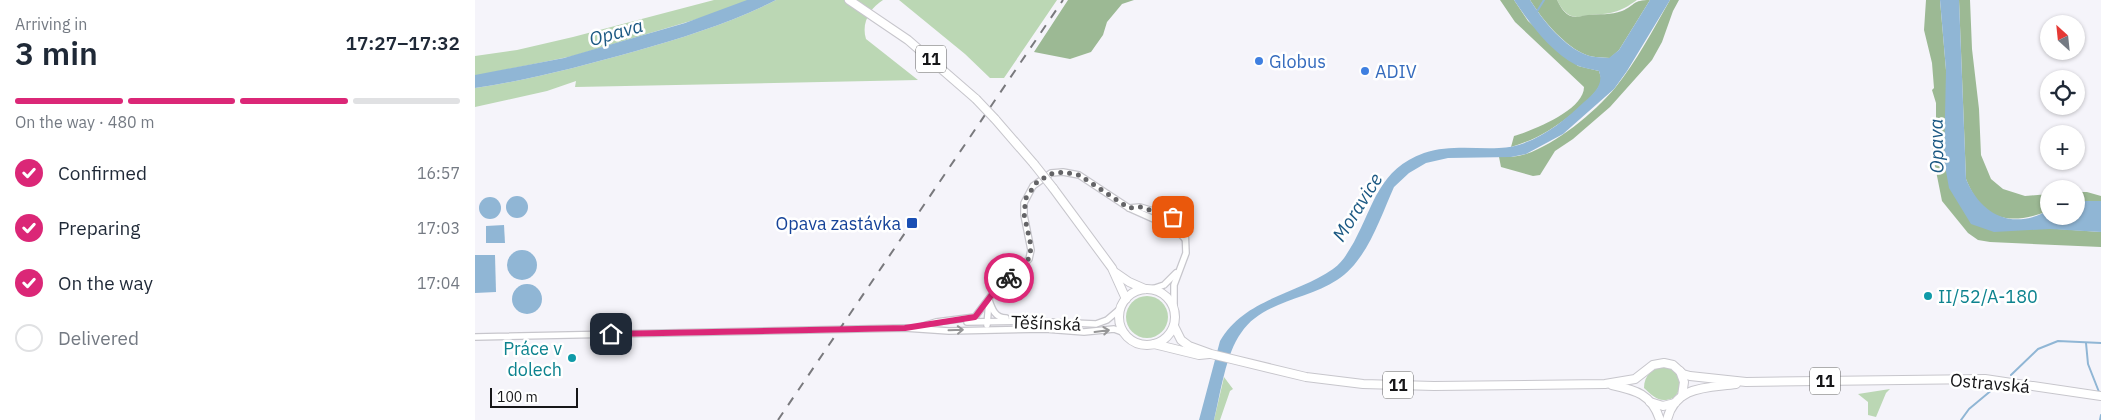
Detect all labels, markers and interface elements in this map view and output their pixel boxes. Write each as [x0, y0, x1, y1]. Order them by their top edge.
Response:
water label: Opava [586, 13, 646, 51]
text: Arriving in [15, 14, 87, 34]
north arrow [2040, 15, 2085, 60]
map controls [2040, 15, 2085, 225]
text: 17:27–17:32 [346, 31, 460, 55]
text: 3 min [15, 32, 98, 74]
road number: 11 [916, 46, 946, 72]
place label: Globus [1269, 50, 1326, 73]
marker: Globus [1253, 55, 1265, 67]
place label: ADIV [1375, 60, 1417, 83]
marker: ADIV [1359, 65, 1371, 77]
button: locate [2040, 70, 2085, 115]
text: On the way · 480 m [15, 112, 154, 132]
water label: Opava [1924, 118, 1948, 174]
button: + [2040, 125, 2085, 170]
icon: check [15, 159, 43, 187]
text: Confirmed [58, 161, 147, 185]
text: 16:57 [417, 163, 460, 183]
water label: Moravice [1327, 168, 1387, 246]
button: − [2040, 180, 2085, 225]
pin [1152, 196, 1194, 238]
icon: bag [1159, 203, 1187, 231]
place label: Opava zastávka [776, 212, 901, 235]
icon: check [15, 214, 43, 242]
text: Preparing [58, 216, 140, 240]
marker: Opava zastávka [905, 216, 919, 230]
text: 17:03 [417, 218, 460, 238]
courier [984, 253, 1034, 303]
icon: bike [995, 264, 1023, 292]
icon: check [15, 269, 43, 297]
text: On the way [58, 271, 153, 295]
text: 17:04 [417, 273, 460, 293]
place label: II/52/A-180 [1938, 285, 2038, 308]
marker: II/52/A-180 [1922, 290, 1934, 302]
street label: Těšínská [1010, 310, 1082, 336]
pin [590, 313, 632, 355]
icon: home [597, 320, 625, 348]
text: Delivered [58, 326, 139, 350]
one-way arrow [948, 326, 964, 335]
one-way arrow [1094, 326, 1110, 336]
place label: Práce v dolech [503, 337, 562, 381]
marker: Práce v dolech [566, 352, 578, 364]
road number: 11 [1810, 368, 1840, 394]
street label: Ostravská [1949, 368, 2031, 398]
road number: 11 [1383, 372, 1413, 398]
scale bar [490, 385, 577, 408]
text: 100 m [497, 388, 538, 406]

